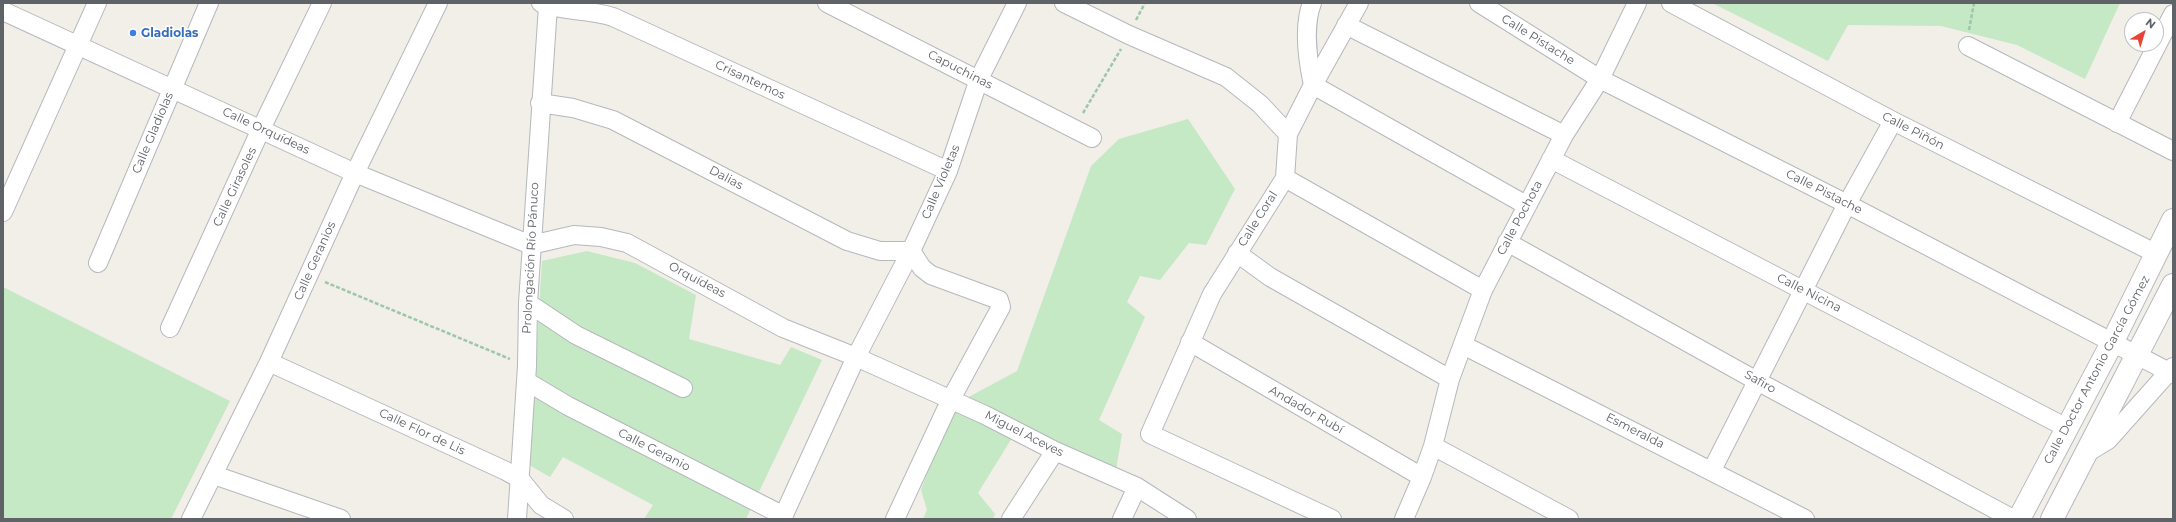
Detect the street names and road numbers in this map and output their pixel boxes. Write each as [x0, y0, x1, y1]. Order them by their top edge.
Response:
street label: Calle Pistache [1499, 12, 1577, 68]
street label: Capuchinas [925, 48, 995, 92]
street label: Crisantemos [713, 58, 787, 102]
street label: Calle Gladiolas [129, 90, 177, 176]
street label: Calle Orquídeas [220, 104, 312, 158]
street label: Calle Piñón [1879, 109, 1947, 153]
street label: Calle Violetas [919, 143, 963, 221]
street label: Calle Girasoles [210, 145, 260, 229]
street label: Dalias [707, 163, 745, 193]
street label: Calle Pistache [1783, 167, 1865, 217]
street label: Calle Pochota [1494, 178, 1546, 258]
street label: Prolongación Río Pánuco [520, 182, 542, 334]
street label: Calle Coral [1235, 189, 1281, 249]
street label: Calle Geranios [291, 219, 339, 303]
street label: Orquídeas [666, 259, 728, 301]
street label: Calle Nicina [1774, 271, 1844, 315]
street label: Calle Doctor Antonio García Gómez [2041, 273, 2153, 467]
street label: Safiro [1742, 367, 1778, 397]
street label: Andador Rubí [1266, 383, 1346, 437]
street label: Calle Flor de Lis [377, 406, 467, 458]
street label: Miguel Aceves [982, 408, 1066, 460]
street label: Esmeralda [1603, 410, 1667, 452]
street label: Calle Geranio [615, 426, 693, 474]

